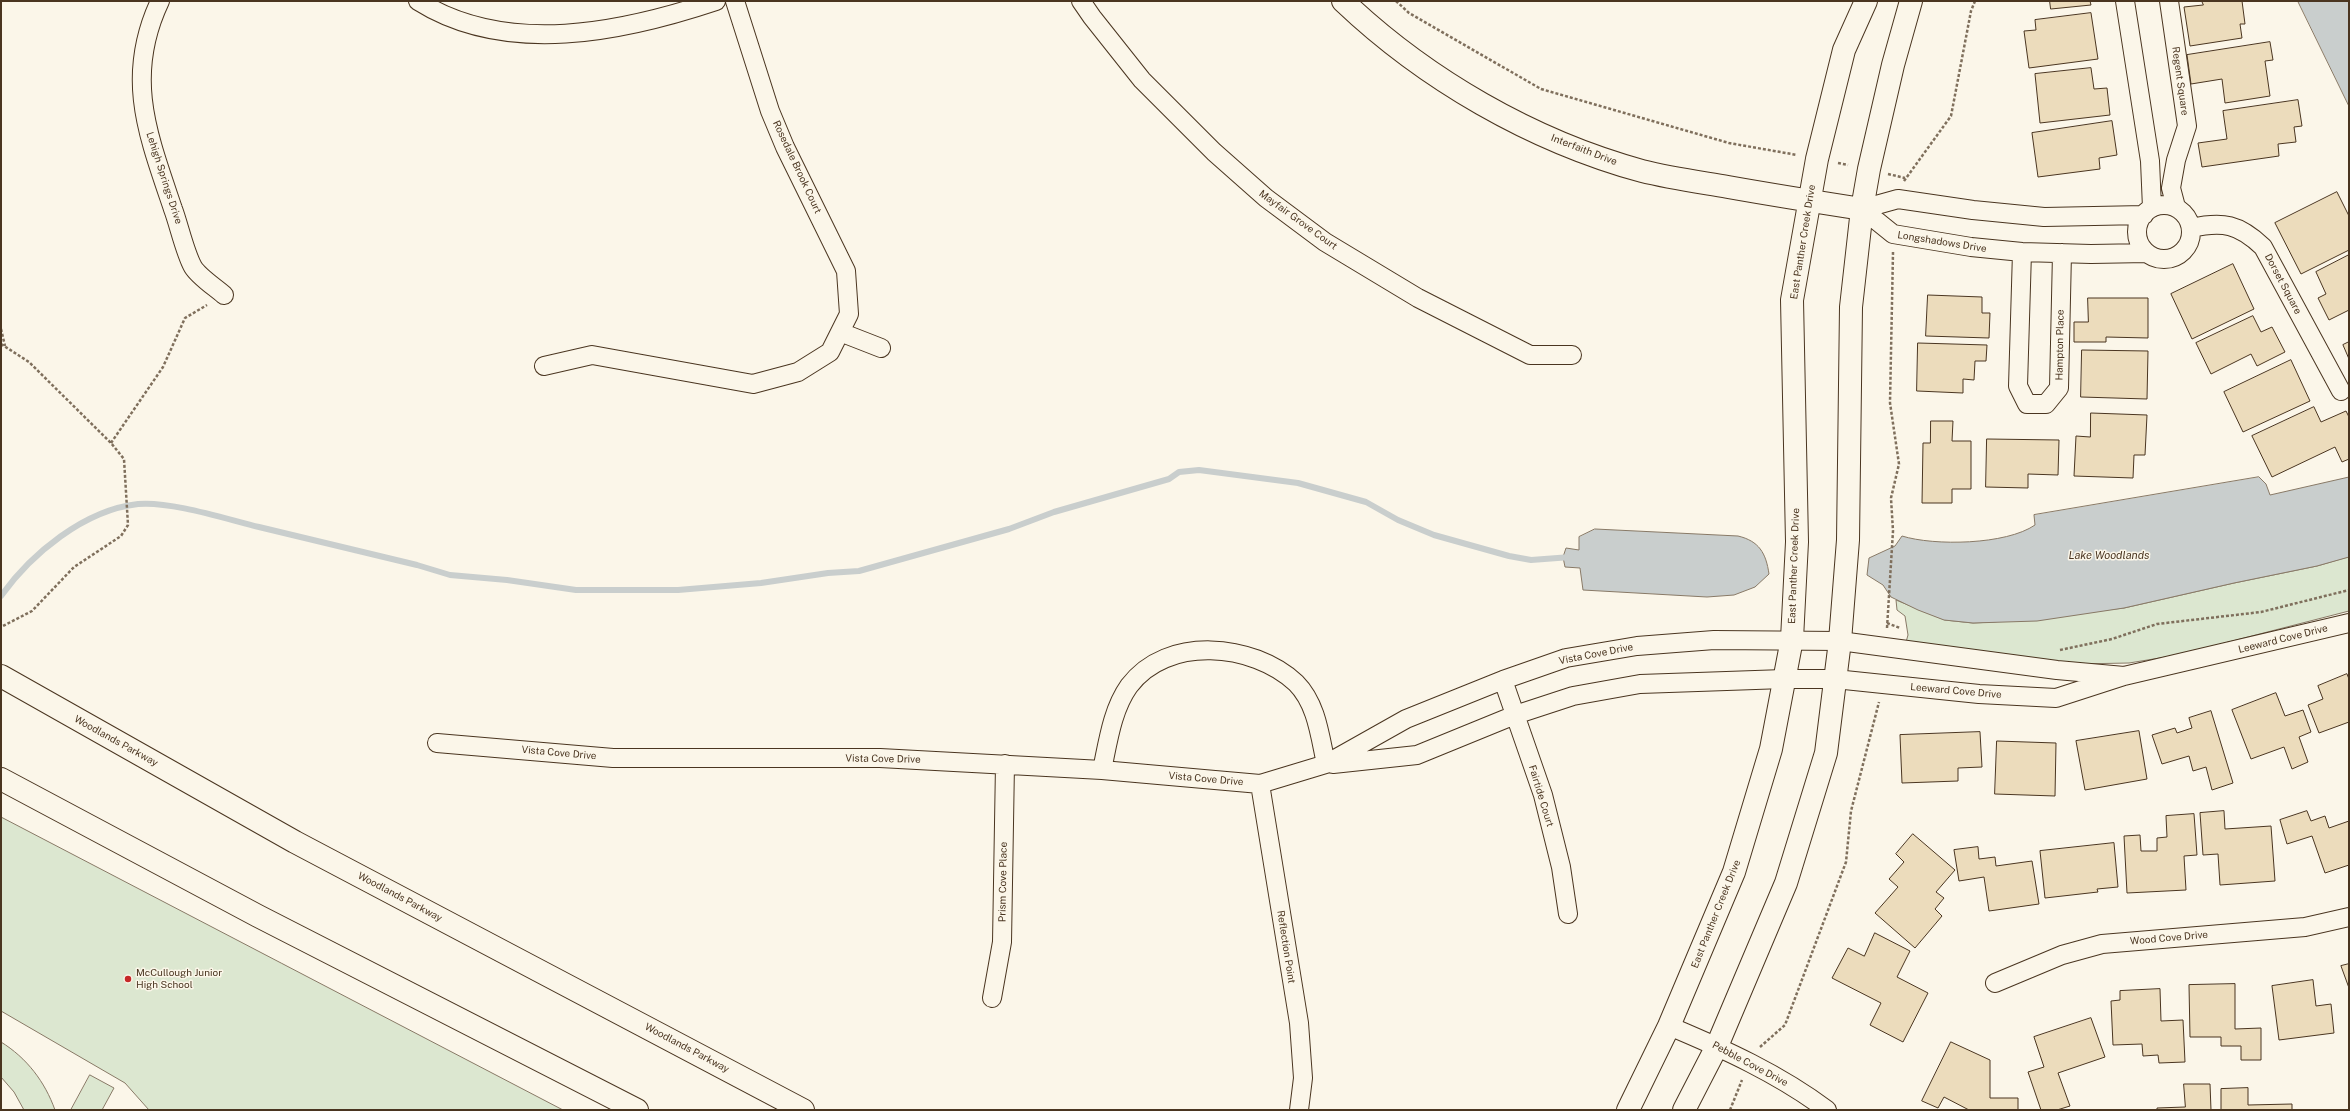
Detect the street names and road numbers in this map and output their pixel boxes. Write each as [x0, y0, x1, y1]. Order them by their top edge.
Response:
street label: Regent Square [2169, 46, 2191, 116]
street label: Rosedale Brook Court [770, 119, 824, 215]
street label: Lehigh Springs Drive [143, 130, 185, 226]
street label: Interfaith Drive [1549, 132, 1619, 168]
street label: East Panther Creek Drive [1788, 184, 1818, 300]
street label: Mayfair Grove Court [1257, 188, 1339, 252]
street label: Longshadows Drive [1897, 229, 1987, 255]
street label: Dorset Square [2262, 252, 2304, 316]
street label: Hampton Place [2053, 309, 2067, 381]
street label: East Panther Creek Drive [1786, 508, 1802, 624]
street label: Leeward Cove Drive [2237, 622, 2329, 656]
street label: Vista Cove Drive [1558, 641, 1634, 667]
street label: Leeward Cove Drive [1910, 681, 2002, 701]
street label: Woodlands Parkway [72, 713, 160, 769]
street label: Vista Cove Drive [521, 744, 597, 762]
street label: Vista Cove Drive [845, 752, 921, 766]
street label: Fairtide Court [1526, 764, 1556, 828]
street label: Vista Cove Drive [1168, 770, 1244, 788]
street label: Prism Cove Place [996, 842, 1010, 922]
street label: East Panther Creek Drive [1689, 858, 1743, 970]
street label: Woodlands Parkway [356, 870, 444, 924]
street label: Reflection Point [1274, 910, 1298, 984]
street label: Wood Cove Drive [2130, 929, 2208, 947]
street label: Woodlands Parkway [643, 1021, 731, 1075]
street label: Pebble Cove Drive [1710, 1039, 1790, 1089]

